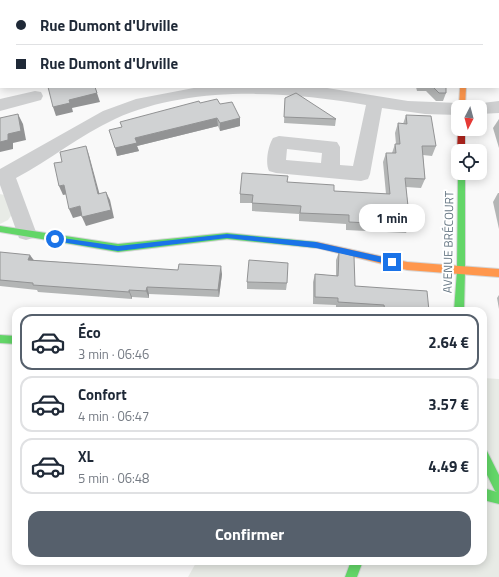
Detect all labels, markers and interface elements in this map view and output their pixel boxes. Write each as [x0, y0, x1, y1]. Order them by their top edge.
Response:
text: Rue Dumont d'Urville [40, 14, 178, 37]
text: Rue Dumont d'Urville [40, 52, 178, 75]
north arrow [451, 100, 487, 136]
map controls [451, 100, 487, 180]
button: locate [451, 144, 487, 180]
street label: AVENUE BRÉCOURT [438, 190, 458, 293]
callout: 1 min [359, 204, 425, 232]
text: 1 min [376, 208, 408, 228]
route start [46, 230, 64, 248]
route end [383, 253, 401, 271]
text: Éco [78, 321, 101, 344]
icon: car [30, 324, 66, 360]
text: 2.64 € [428, 331, 469, 354]
text: 3 min · 06:46 [78, 344, 149, 364]
text: Confort [78, 383, 127, 406]
icon: car [30, 386, 66, 422]
text: 3.57 € [428, 393, 469, 416]
text: 4 min · 06:47 [78, 406, 149, 426]
text: XL [78, 445, 94, 468]
icon: car [30, 448, 66, 484]
text: 4.49 € [428, 455, 469, 478]
text: 5 min · 06:48 [78, 468, 149, 488]
button: Confirmer [28, 511, 471, 557]

